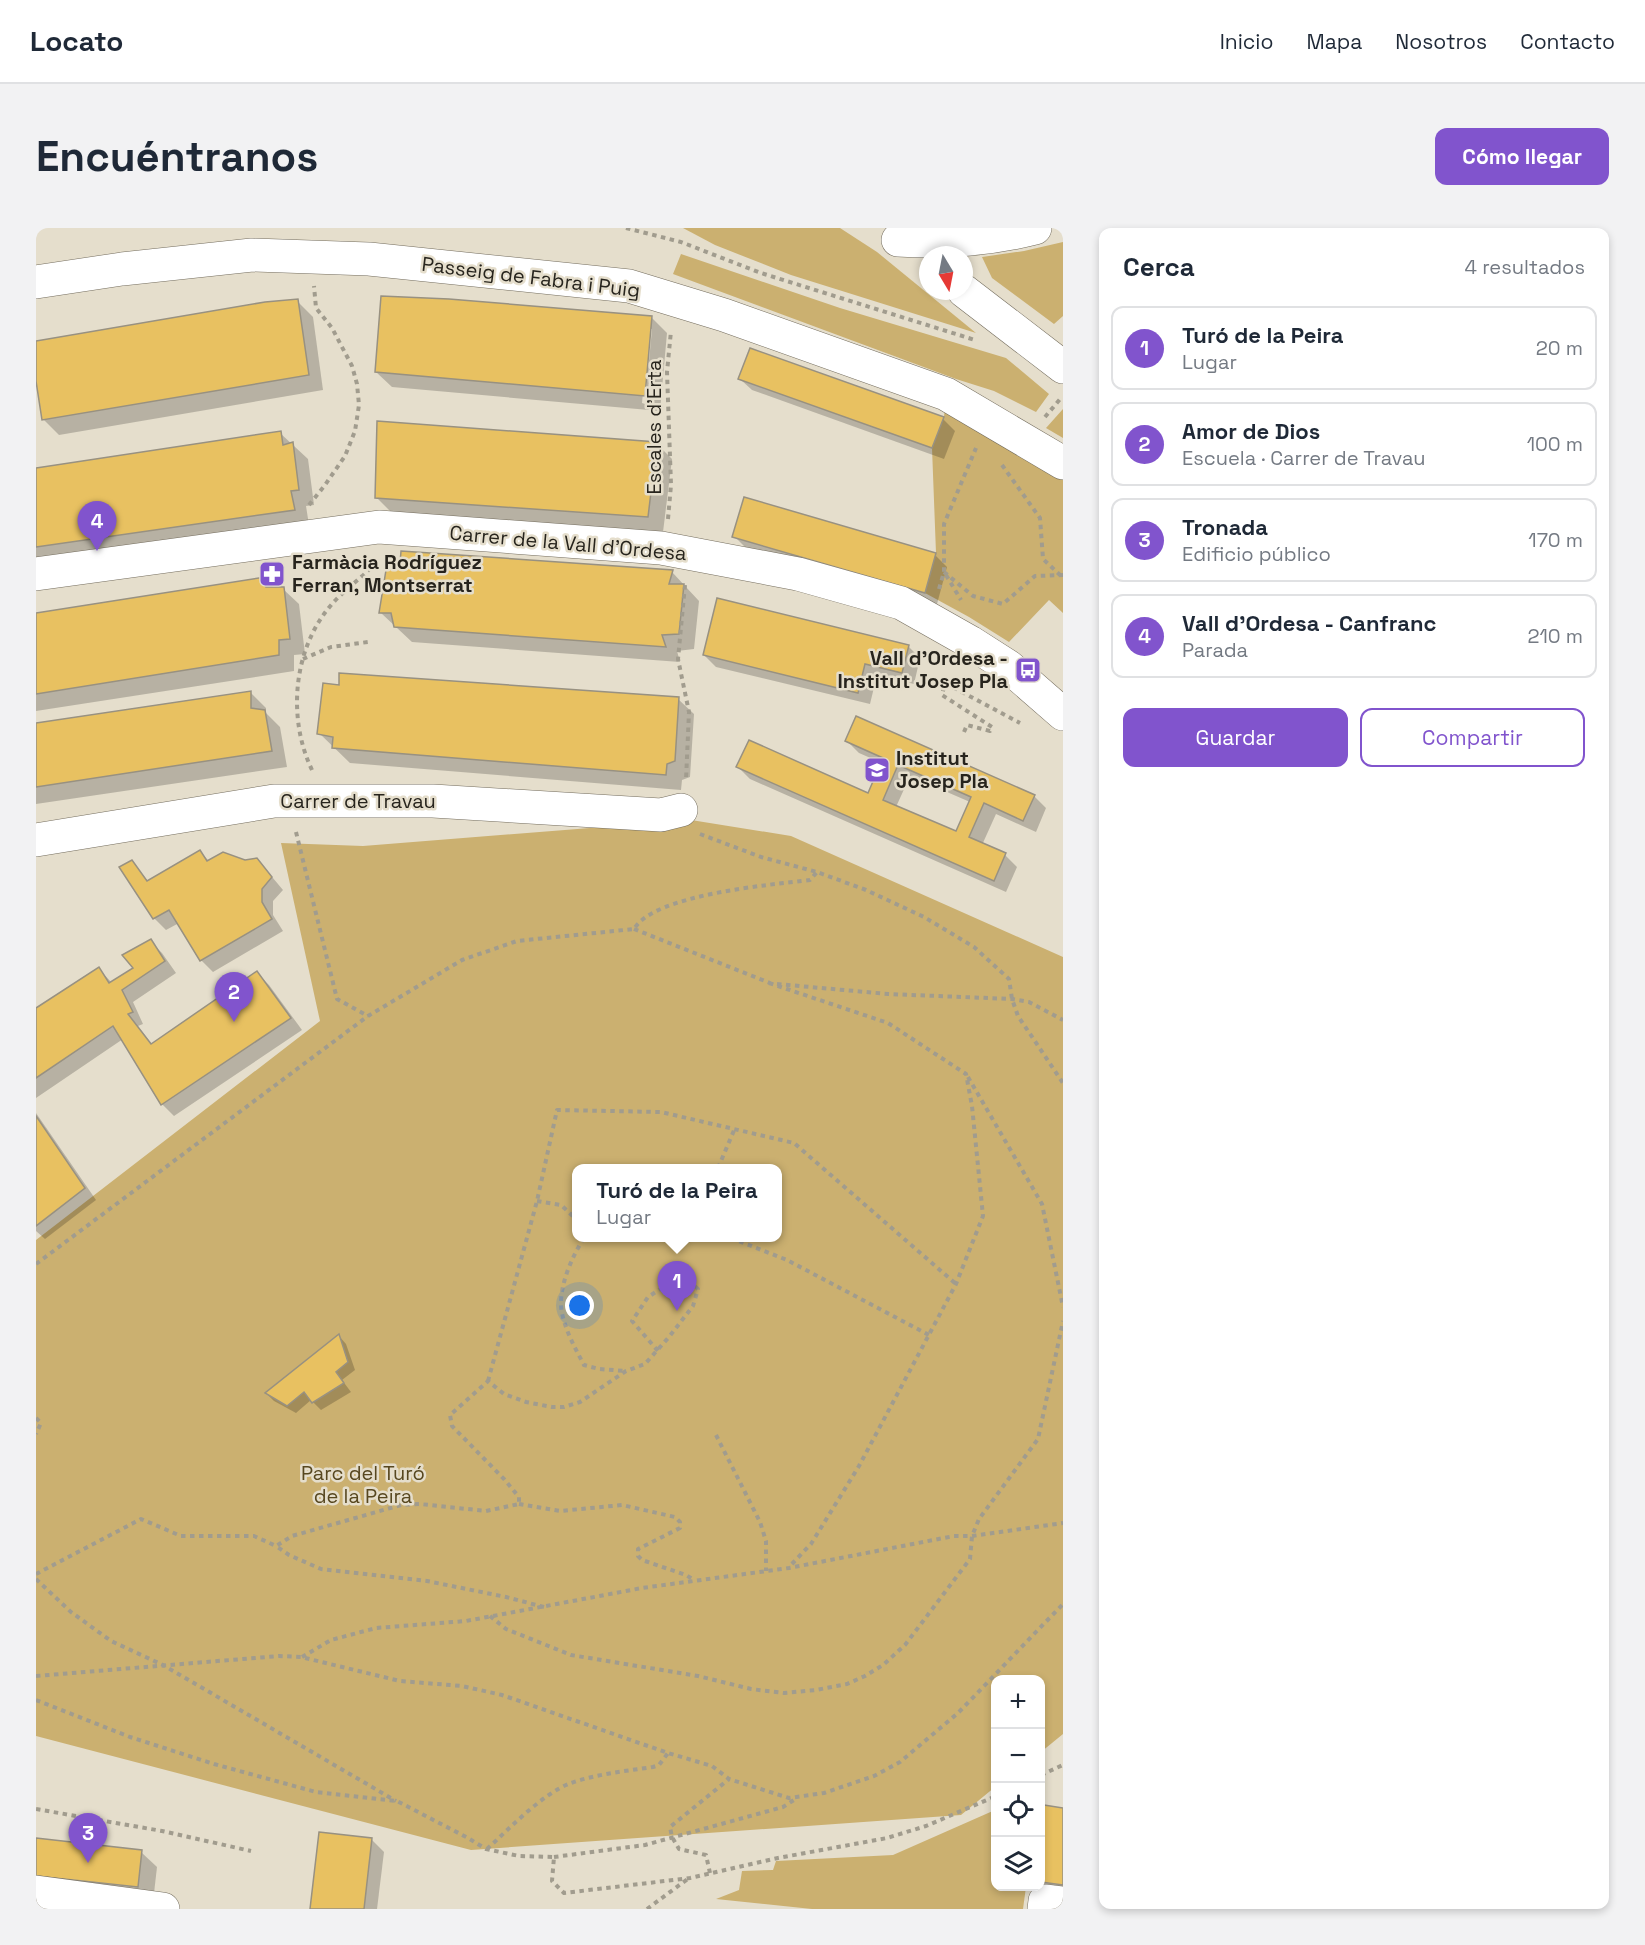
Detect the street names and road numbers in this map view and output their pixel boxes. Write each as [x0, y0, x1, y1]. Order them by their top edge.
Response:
street label: Passeig de Fabra i Puig [420, 251, 642, 303]
street label: Escales d'Erta [641, 359, 667, 495]
street label: Carrer de la Vall d'Ordesa [448, 520, 688, 566]
street label: Carrer de Travau [280, 788, 436, 814]

